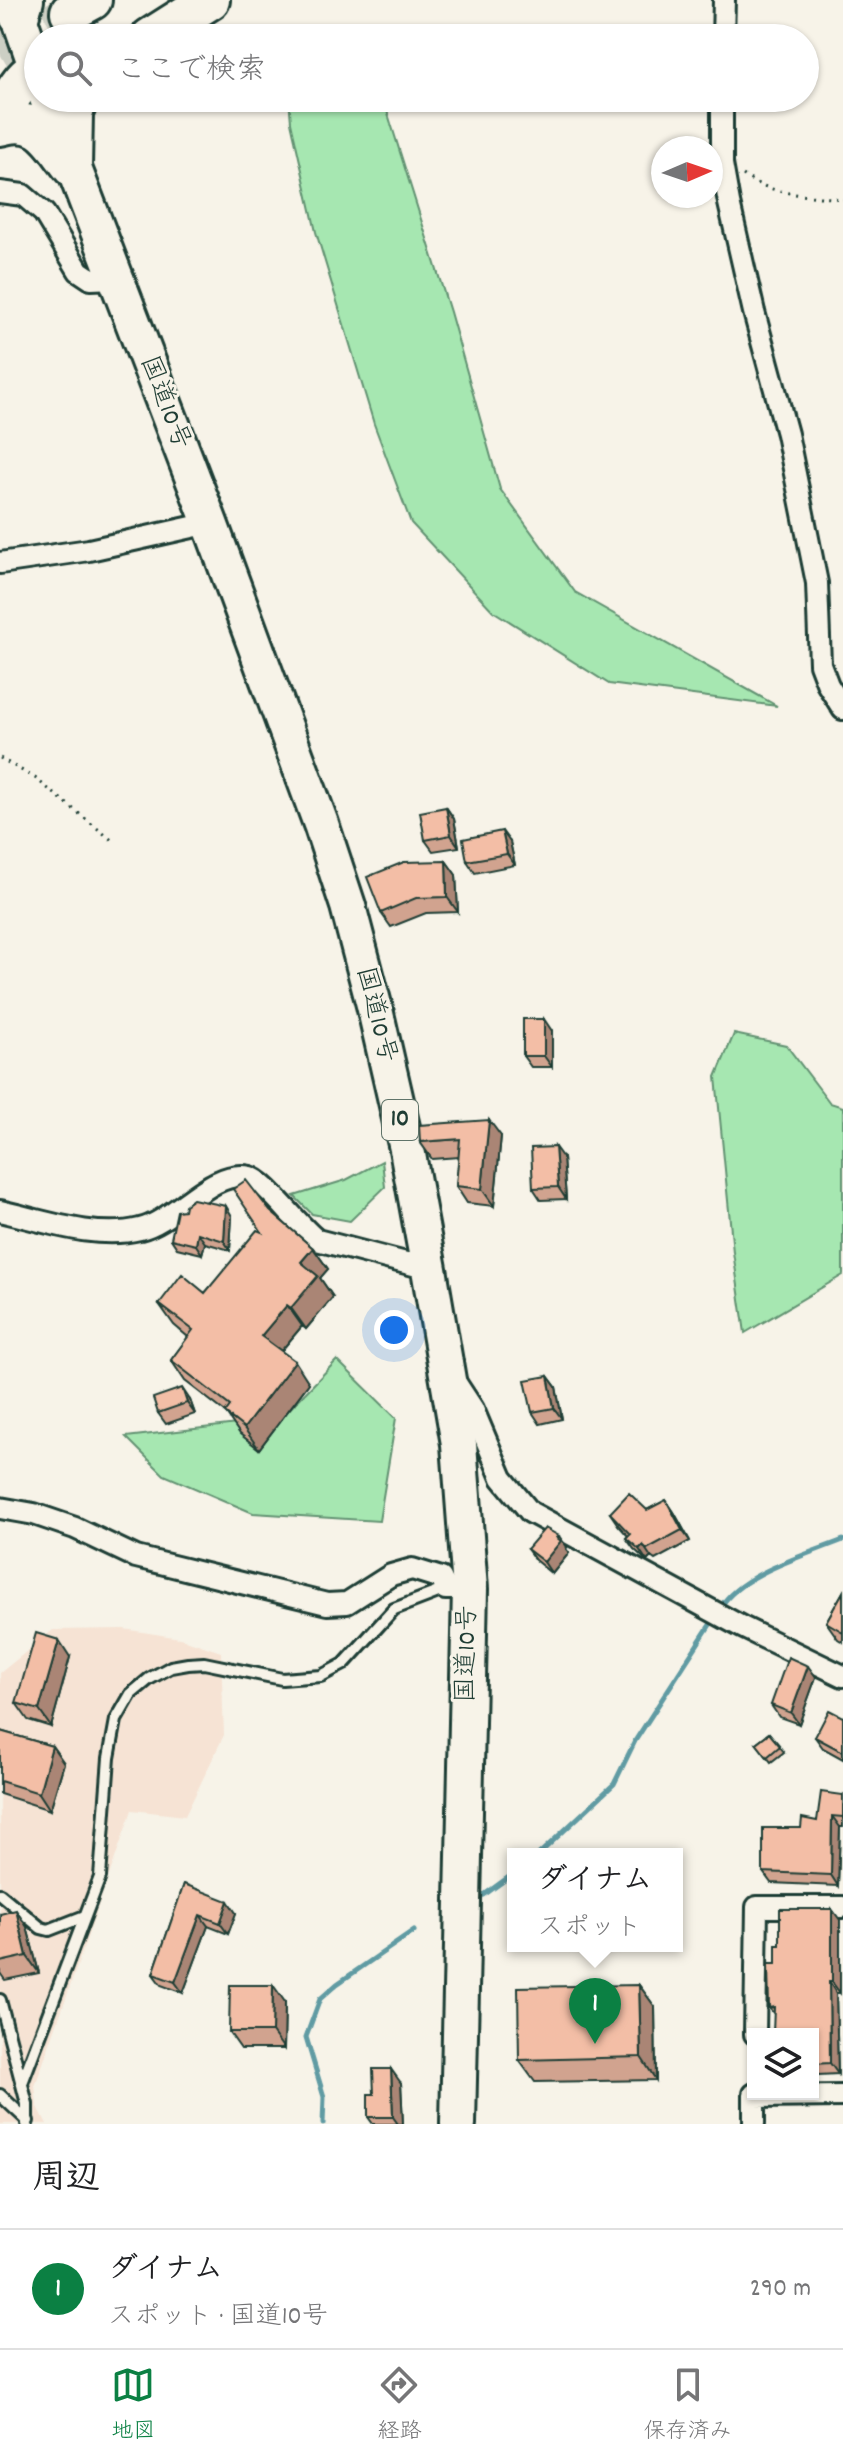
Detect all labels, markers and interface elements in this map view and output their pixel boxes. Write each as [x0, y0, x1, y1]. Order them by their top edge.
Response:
search box [24, 24, 819, 112]
icon: search [52, 46, 96, 90]
text: ここで検索 [116, 51, 266, 94]
north arrow [651, 136, 723, 208]
street label: 国道10号 [129, 351, 199, 455]
street label: 国道10号 [345, 963, 405, 1067]
road number: 10 [382, 1100, 418, 1140]
your location [374, 1310, 414, 1350]
street label: 国道10号 [449, 1605, 487, 1703]
popup [507, 1848, 683, 1952]
text: ダイナム [537, 1861, 653, 1904]
text: スポット [537, 1910, 641, 1947]
pin: 1 [569, 1978, 621, 2044]
map controls [747, 2028, 819, 2100]
button: layers [747, 2028, 819, 2100]
text: 周辺 [32, 2156, 100, 2205]
text: ダイナム [108, 2250, 223, 2293]
text: 1 [55, 2271, 61, 2308]
text: 290 m [750, 2271, 811, 2308]
text: スポット · 国道10号 [108, 2299, 328, 2336]
tab: 地図 [111, 2363, 155, 2448]
tab: 経路 [377, 2363, 422, 2448]
tab: 保存済み [644, 2363, 732, 2448]

